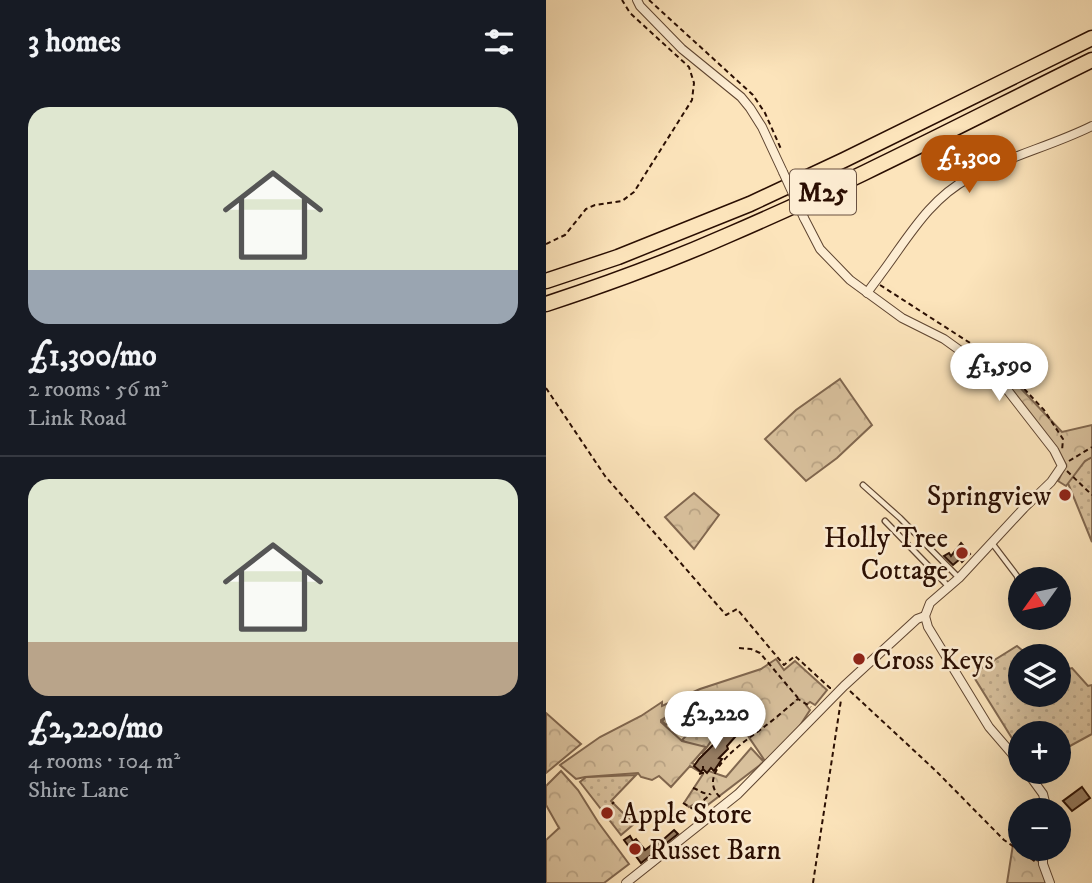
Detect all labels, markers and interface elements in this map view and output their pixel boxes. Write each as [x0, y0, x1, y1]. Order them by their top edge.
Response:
icon: filters [480, 23, 518, 61]
text: 3 homes [28, 24, 121, 61]
pin: £1,300 [912, 136, 1026, 195]
text: £1,300 [937, 143, 1001, 172]
icon: home [210, 152, 336, 278]
road number: M25 [790, 169, 856, 214]
text: £1,300/mo [28, 338, 157, 375]
pin: £1,590 [942, 344, 1056, 403]
text: £1,590 [966, 351, 1032, 380]
text: 2 rooms · 56 m² [28, 375, 168, 404]
text: Link Road [28, 404, 126, 433]
place label: Springview [927, 479, 1051, 514]
marker: Springview [1057, 487, 1073, 503]
place label: Holly Tree Cottage [824, 521, 948, 588]
icon: home [210, 524, 336, 650]
marker: Holly Tree Cottage [954, 545, 970, 561]
north arrow [1008, 567, 1071, 630]
map controls [1008, 567, 1071, 861]
place label: Cross Keys [873, 643, 994, 678]
button: layers [1008, 644, 1071, 707]
marker: Cross Keys [851, 651, 867, 667]
pin: £2,220 [658, 692, 772, 751]
text: £2,220 [681, 699, 749, 728]
text: £2,220/mo [28, 710, 163, 747]
button: + [1008, 721, 1071, 784]
text: 4 rooms · 104 m² [28, 747, 180, 776]
text: Shire Lane [28, 776, 129, 805]
place label: Apple Store [621, 797, 752, 832]
button: − [1008, 798, 1071, 861]
marker: Apple Store [599, 805, 615, 821]
place label: Russet Barn [649, 833, 781, 868]
marker: Russet Barn [627, 841, 643, 857]

